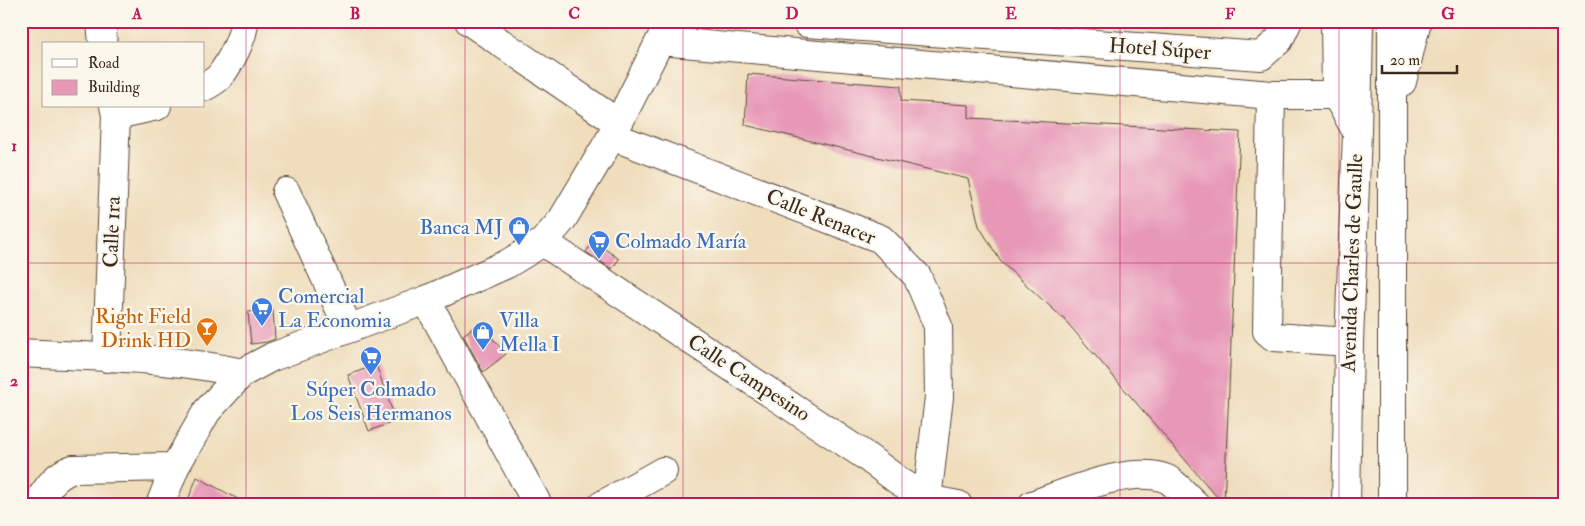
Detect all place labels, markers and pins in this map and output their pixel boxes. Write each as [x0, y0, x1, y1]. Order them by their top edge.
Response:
place label: Banca MJ [419, 214, 503, 241]
shop icon: Banca MJ [507, 215, 531, 246]
place label: Colmado María [615, 228, 747, 255]
supermarket icon: Colmado María [587, 229, 611, 260]
place label: Comercial La Economia [278, 283, 392, 334]
supermarket icon: Comercial La Economia [250, 296, 274, 327]
place label: Right Field Drink HD [95, 303, 192, 354]
place label: Villa Mella I [499, 307, 560, 358]
bar icon: Right Field Drink HD [195, 316, 219, 347]
shop icon: Villa Mella I [471, 320, 495, 351]
supermarket icon: Súper Colmado Los Seis Hermanos [359, 345, 383, 376]
place label: Súper Colmado Los Seis Hermanos [290, 376, 452, 427]

